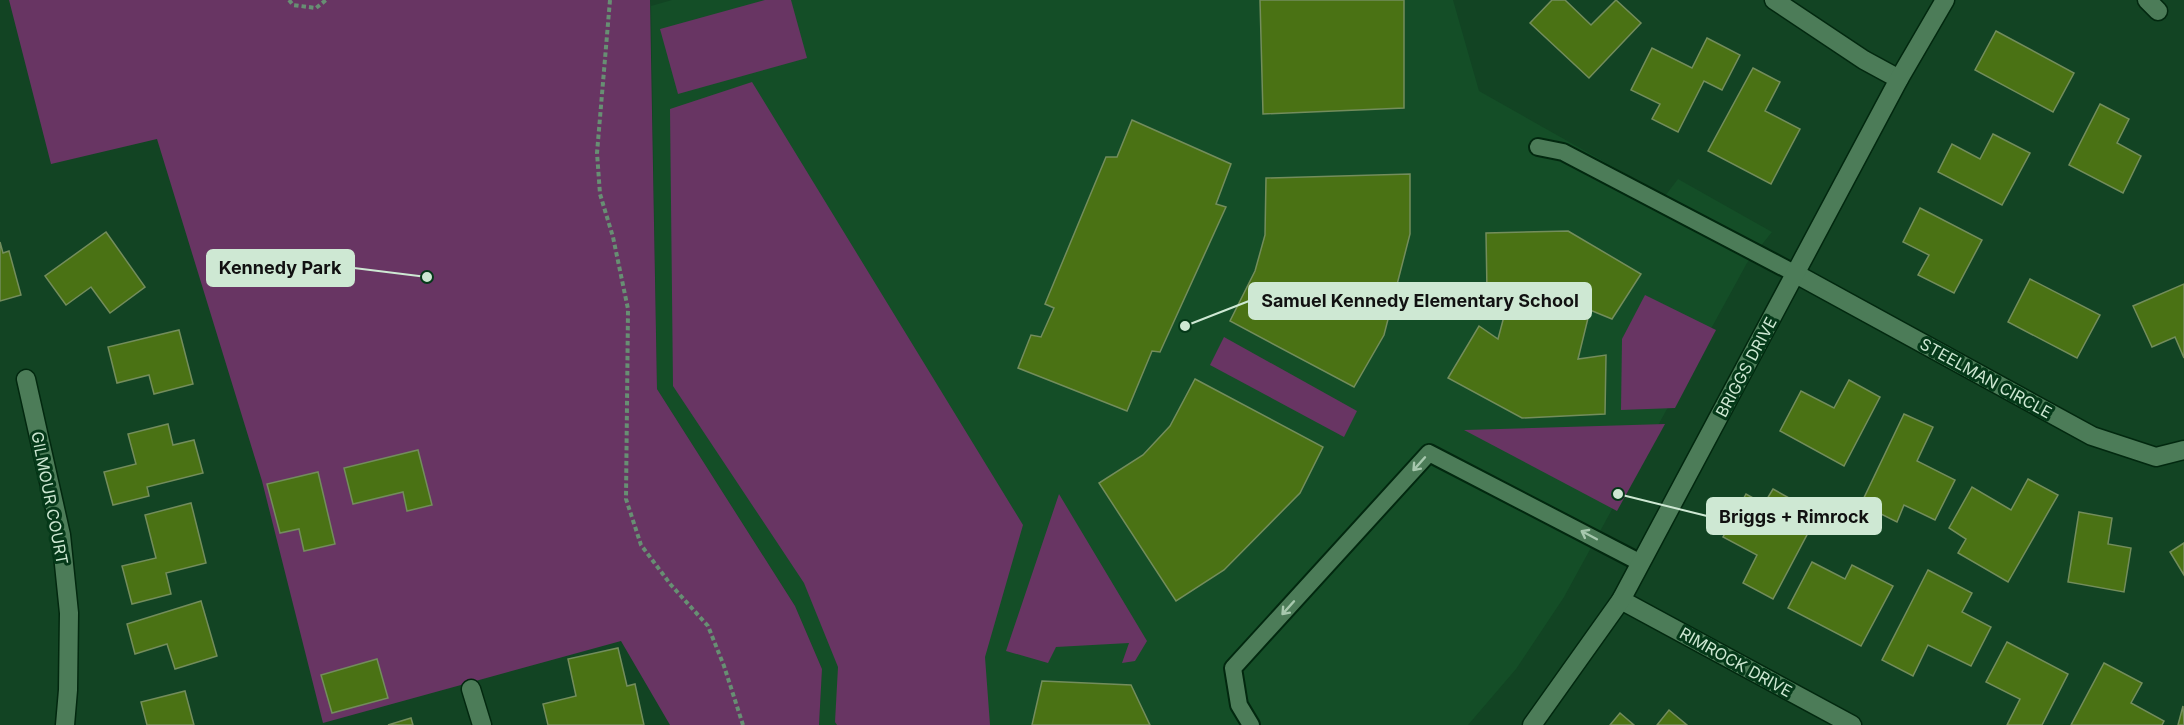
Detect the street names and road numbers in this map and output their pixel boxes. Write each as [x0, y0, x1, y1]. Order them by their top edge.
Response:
street label: BRIGGS DRIVE [1711, 314, 1781, 420]
street label: STEELMAN CIRCLE [1917, 333, 2055, 423]
street label: GILMOUR COURT [27, 430, 73, 566]
street label: RIMROCK DRIVE [1676, 623, 1796, 701]

